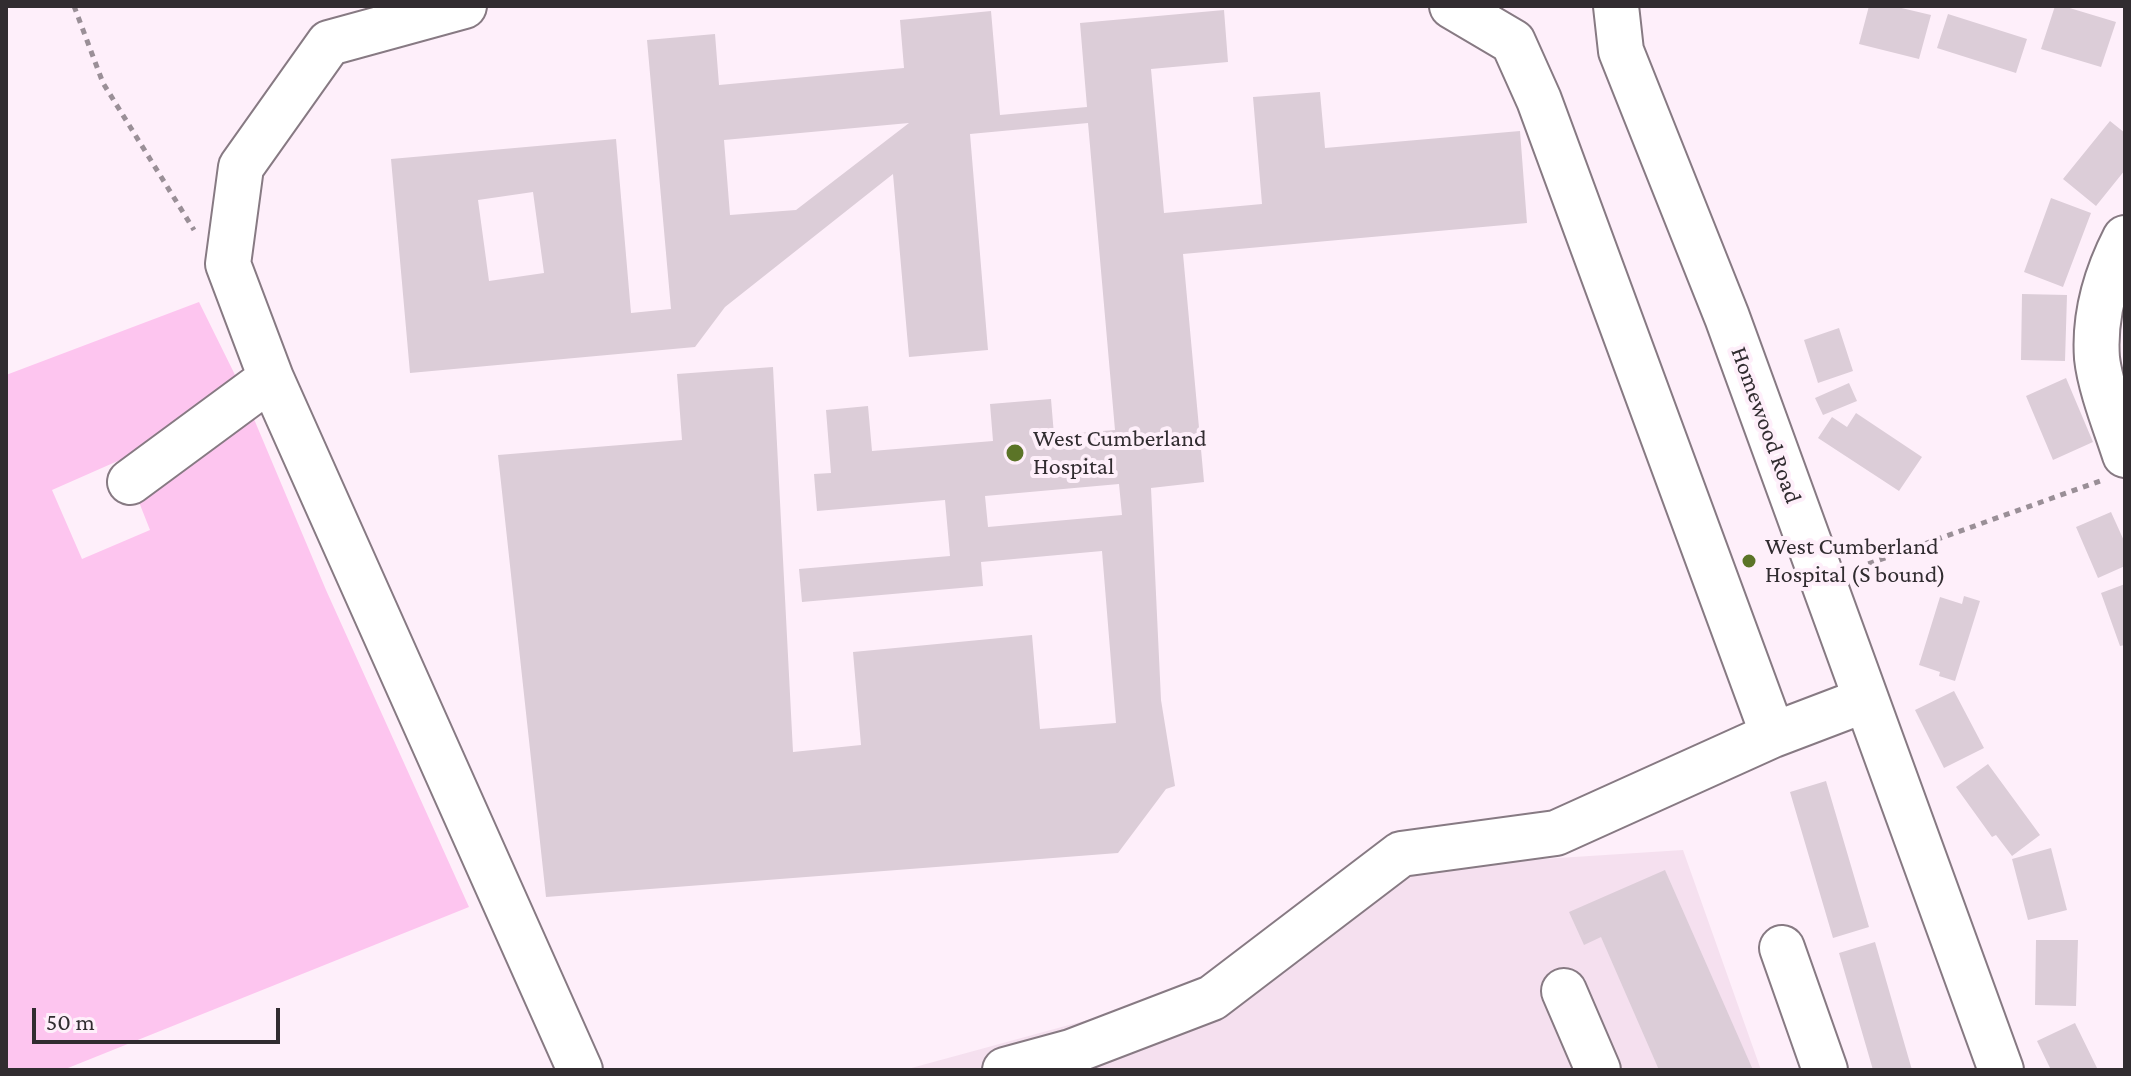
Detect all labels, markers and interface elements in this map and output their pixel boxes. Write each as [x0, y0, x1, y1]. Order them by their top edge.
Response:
street label: Homewood Road [1724, 343, 1808, 507]
place label: West Cumberland Hospital [1033, 425, 1207, 481]
marker: West Cumberland Hospital [1004, 442, 1026, 464]
place label: West Cumberland Hospital (S bound) [1765, 533, 1946, 589]
marker: West Cumberland Hospital (S bound) [1740, 552, 1758, 570]
scale bar [36, 992, 284, 1042]
text: 50 m [46, 1008, 95, 1035]

